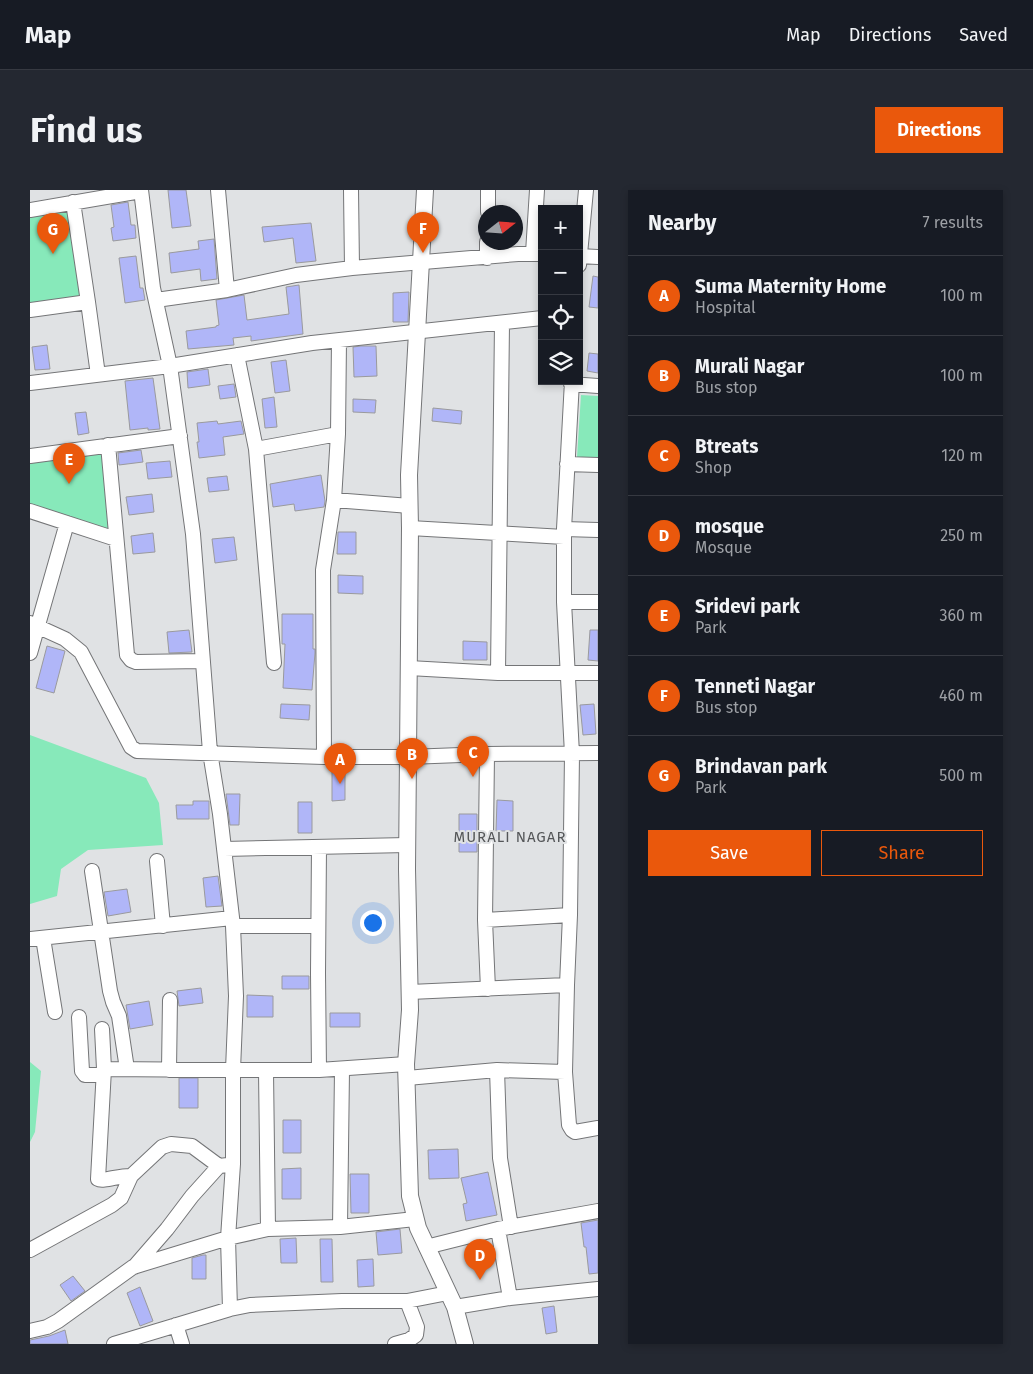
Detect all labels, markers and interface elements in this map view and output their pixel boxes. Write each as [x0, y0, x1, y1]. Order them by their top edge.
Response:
text: Map [25, 21, 71, 49]
text: Map [786, 24, 821, 46]
text: Directions [849, 24, 931, 46]
text: Saved [959, 24, 1008, 46]
button: Directions [875, 107, 1003, 153]
text: Find us [30, 109, 142, 151]
north arrow [478, 205, 523, 250]
map controls [538, 205, 583, 385]
button: + [538, 205, 583, 250]
text: Nearby [648, 210, 716, 236]
pin: F [407, 212, 439, 253]
pin: G [37, 213, 69, 254]
text: 7 results [923, 213, 983, 232]
button: − [538, 250, 583, 295]
text: Suma Maternity Home [695, 275, 886, 298]
text: A [659, 286, 669, 305]
text: 100 m [940, 286, 983, 305]
button: locate [538, 295, 583, 340]
text: Hospital [695, 298, 756, 317]
button: layers [538, 340, 583, 385]
text: Murali Nagar [695, 355, 804, 378]
text: B [659, 366, 669, 385]
text: 100 m [940, 366, 983, 385]
text: Bus stop [695, 378, 758, 397]
text: Btreats [695, 435, 758, 458]
pin: E [53, 443, 85, 484]
text: C [659, 446, 669, 465]
text: 120 m [941, 446, 983, 465]
text: Shop [695, 458, 732, 477]
text: mosque [695, 515, 764, 538]
text: D [659, 526, 669, 545]
text: 250 m [940, 526, 983, 545]
text: Mosque [695, 538, 752, 557]
text: Sridevi park [695, 595, 800, 618]
text: E [660, 606, 668, 625]
text: 360 m [940, 606, 983, 625]
text: Park [695, 618, 727, 637]
text: Tenneti Nagar [695, 675, 815, 698]
text: F [660, 686, 668, 705]
text: 460 m [939, 686, 983, 705]
text: Bus stop [695, 698, 758, 717]
pin: C [457, 736, 489, 777]
pin: B [396, 738, 428, 779]
pin: A [324, 743, 356, 784]
text: Brindavan park [695, 755, 827, 778]
text: G [659, 766, 669, 785]
text: 500 m [939, 766, 983, 785]
text: Park [695, 778, 727, 797]
district label: MURALI NAGAR [454, 828, 566, 846]
button: Save [648, 830, 811, 876]
button: Share [821, 830, 983, 876]
your location [360, 910, 386, 936]
pin: D [464, 1239, 496, 1280]

